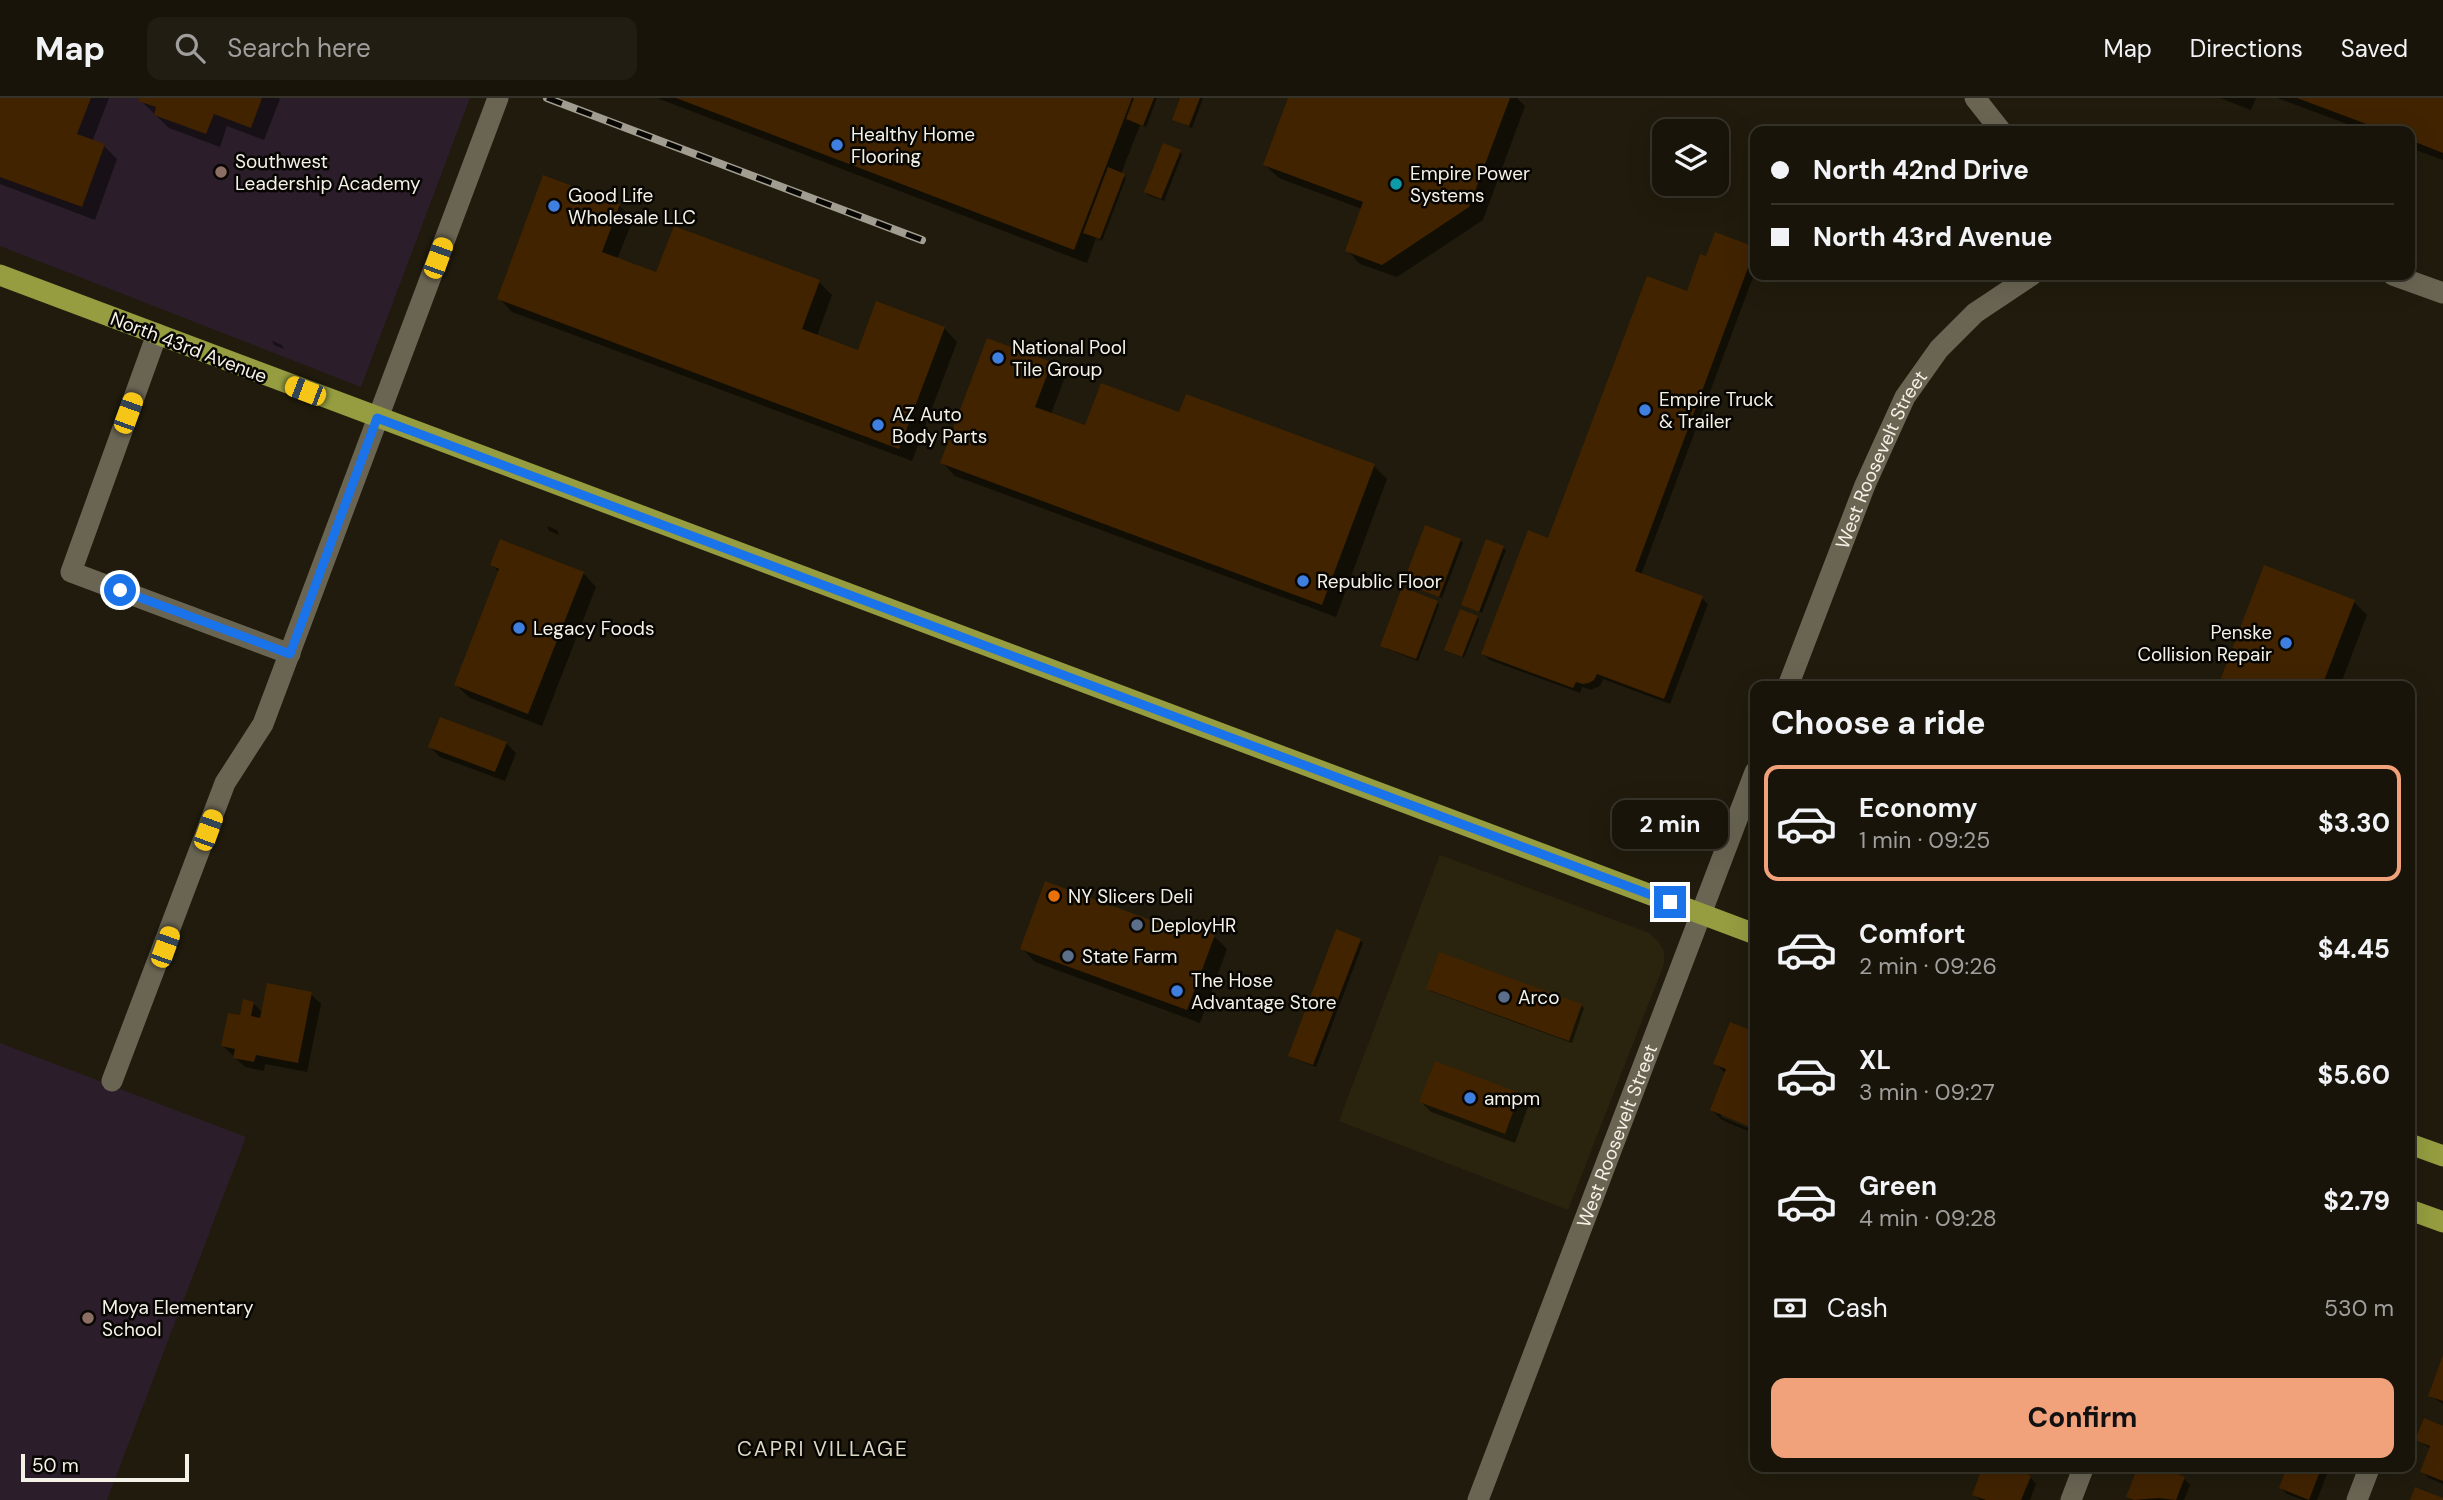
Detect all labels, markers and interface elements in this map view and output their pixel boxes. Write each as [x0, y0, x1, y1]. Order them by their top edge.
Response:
search box [147, 17, 637, 80]
text: Map [35, 27, 105, 70]
icon: search [171, 29, 209, 67]
text: Search here [227, 31, 371, 65]
text: Map [2104, 33, 2152, 64]
text: Directions [2190, 33, 2303, 64]
text: Saved [2341, 33, 2408, 64]
map controls [1652, 119, 1729, 196]
button: layers [1652, 119, 1729, 196]
place label: Healthy Home Flooring [851, 122, 975, 169]
marker: Healthy Home Flooring [829, 137, 845, 153]
place label: Southwest Leadership Academy [235, 149, 421, 196]
text: North 42nd Drive [1813, 153, 2029, 187]
place label: Empire Power Systems [1410, 161, 1530, 208]
marker: Southwest Leadership Academy [213, 164, 229, 180]
marker: Empire Power Systems [1388, 176, 1404, 192]
place label: Good Life Wholesale LLC [568, 183, 696, 230]
marker: Good Life Wholesale LLC [546, 198, 562, 214]
text: North 43rd Avenue [1813, 220, 2052, 254]
car [421, 235, 456, 281]
street label: North 43rd Avenue [107, 306, 271, 389]
place label: National Pool Tile Group [1012, 335, 1126, 382]
marker: National Pool Tile Group [990, 350, 1006, 366]
street label: West Roosevelt Street [1830, 365, 1933, 553]
car [282, 374, 329, 408]
place label: Empire Truck & Trailer [1659, 387, 1774, 434]
car [111, 390, 146, 436]
place label: AZ Auto Body Parts [892, 402, 987, 449]
marker: Empire Truck & Trailer [1637, 402, 1653, 418]
marker: AZ Auto Body Parts [870, 417, 886, 433]
place label: Republic Floor [1317, 569, 1442, 594]
marker: Republic Floor [1295, 573, 1311, 589]
route start [104, 574, 136, 606]
place label: Legacy Foods [533, 616, 655, 641]
marker: Legacy Foods [511, 620, 527, 636]
place label: Penske Collision Repair [2137, 620, 2272, 667]
marker: Penske Collision Repair [2278, 635, 2294, 651]
text: Choose a ride [1771, 702, 1986, 744]
text: Economy [1859, 791, 1977, 825]
icon: car [1775, 792, 1838, 855]
callout: 2 min [1612, 800, 1728, 850]
text: $3.30 [2318, 806, 2390, 840]
car [191, 807, 226, 853]
text: 2 min [1640, 809, 1700, 839]
text: 1 min · 09:25 [1859, 825, 1990, 855]
place label: NY Slicers Deli [1068, 884, 1193, 909]
route end [1654, 886, 1686, 918]
marker: NY Slicers Deli [1046, 888, 1062, 904]
place label: DeployHR [1151, 913, 1236, 938]
marker: DeployHR [1129, 917, 1145, 933]
text: Comfort [1859, 917, 1965, 951]
icon: car [1775, 918, 1838, 981]
car [148, 924, 183, 970]
text: $4.45 [2318, 932, 2390, 966]
place label: State Farm [1082, 944, 1177, 969]
marker: State Farm [1060, 948, 1076, 964]
text: 2 min · 09:26 [1859, 951, 1997, 981]
place label: The Hose Advantage Store [1191, 968, 1337, 1015]
marker: The Hose Advantage Store [1169, 983, 1185, 999]
place label: Arco [1518, 985, 1559, 1010]
marker: Arco [1496, 989, 1512, 1005]
street label: West Roosevelt Street [1571, 1041, 1663, 1231]
text: XL [1859, 1043, 1891, 1077]
icon: car [1775, 1044, 1838, 1107]
text: $5.60 [2318, 1058, 2390, 1092]
text: 3 min · 09:27 [1859, 1077, 1995, 1107]
place label: ampm [1484, 1086, 1540, 1111]
marker: ampm [1462, 1090, 1478, 1106]
text: Green [1859, 1169, 1937, 1203]
icon: car [1775, 1170, 1838, 1233]
text: $2.79 [2323, 1184, 2390, 1218]
text: 4 min · 09:28 [1859, 1203, 1997, 1233]
icon: cash [1771, 1289, 1809, 1327]
text: Cash [1827, 1291, 1888, 1325]
text: 530 m [2324, 1293, 2394, 1323]
place label: Moya Elementary School [102, 1295, 254, 1342]
marker: Moya Elementary School [80, 1310, 96, 1326]
button: Confirm [1771, 1378, 2394, 1458]
district label: CAPRI VILLAGE [737, 1435, 909, 1463]
scale bar [21, 1451, 189, 1483]
text: 50 m [32, 1453, 79, 1478]

